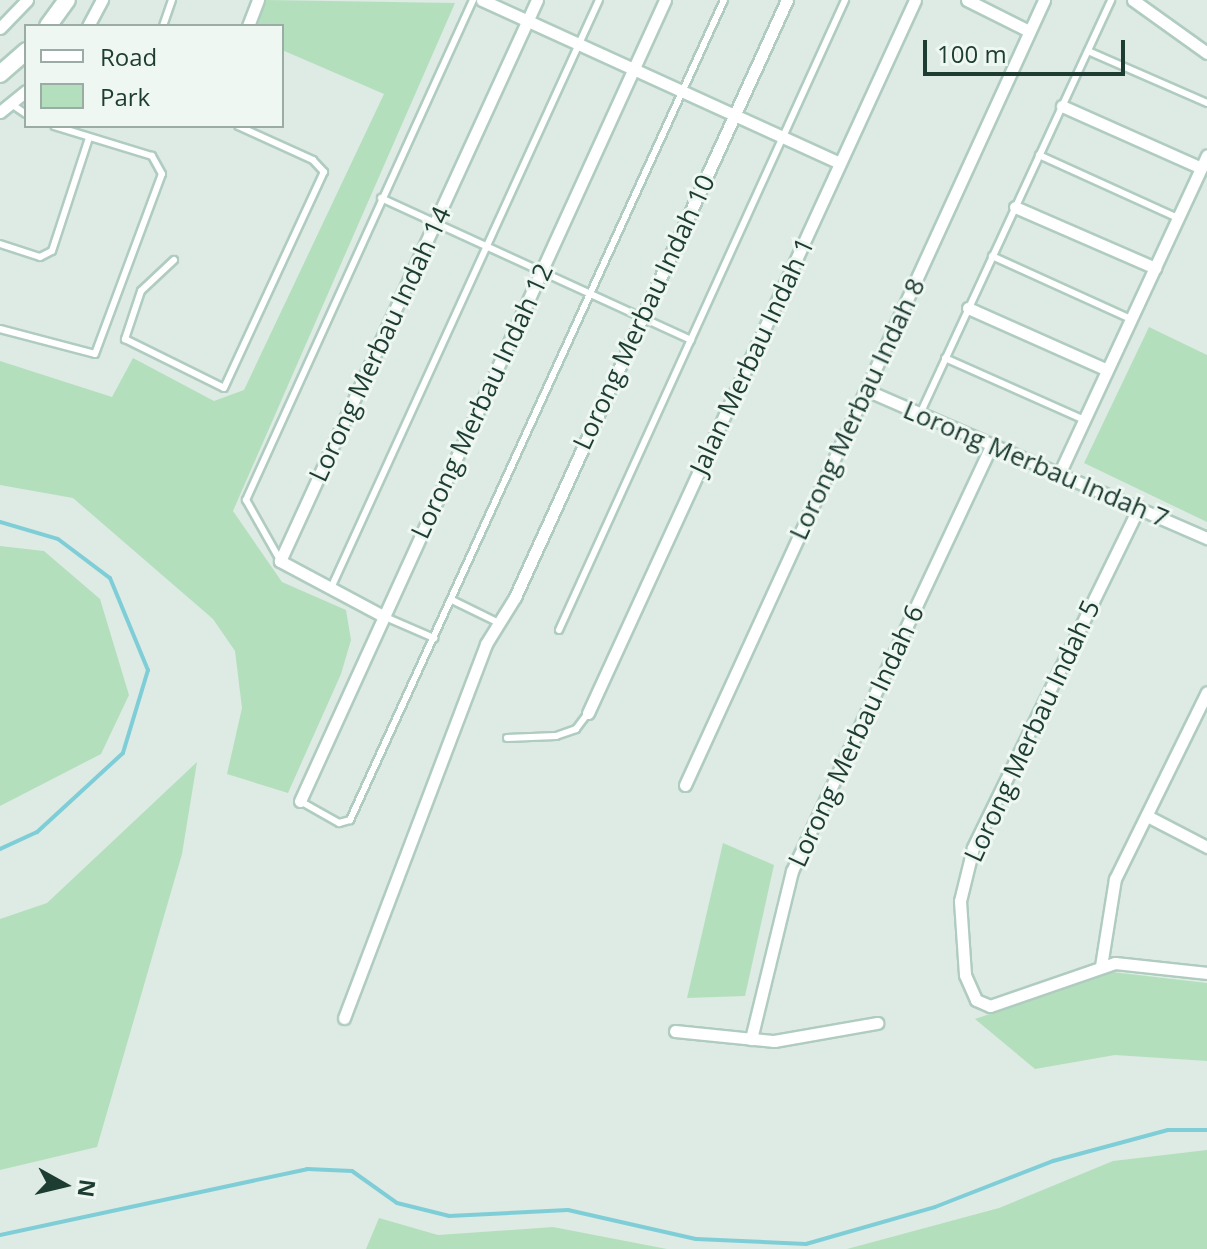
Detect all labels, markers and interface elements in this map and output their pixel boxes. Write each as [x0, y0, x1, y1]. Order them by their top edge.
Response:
legend [24, 24, 284, 128]
scale bar [927, 24, 1129, 74]
text: 100 m [937, 37, 1007, 70]
text: Road [100, 40, 157, 73]
text: Park [100, 80, 150, 113]
street label: Lorong Merbau Indah 10 [566, 169, 722, 455]
street label: Lorong Merbau Indah 14 [302, 201, 458, 487]
street label: Jalan Merbau Indah 1 [683, 233, 821, 479]
street label: Lorong Merbau Indah 12 [404, 258, 560, 544]
street label: Lorong Merbau Indah 8 [783, 273, 931, 545]
street label: Lorong Merbau Indah 7 [899, 394, 1173, 534]
street label: Lorong Merbau Indah 5 [958, 595, 1106, 867]
street label: Lorong Merbau Indah 6 [782, 600, 930, 872]
north arrow [24, 1145, 104, 1225]
text: N [72, 1177, 104, 1199]

